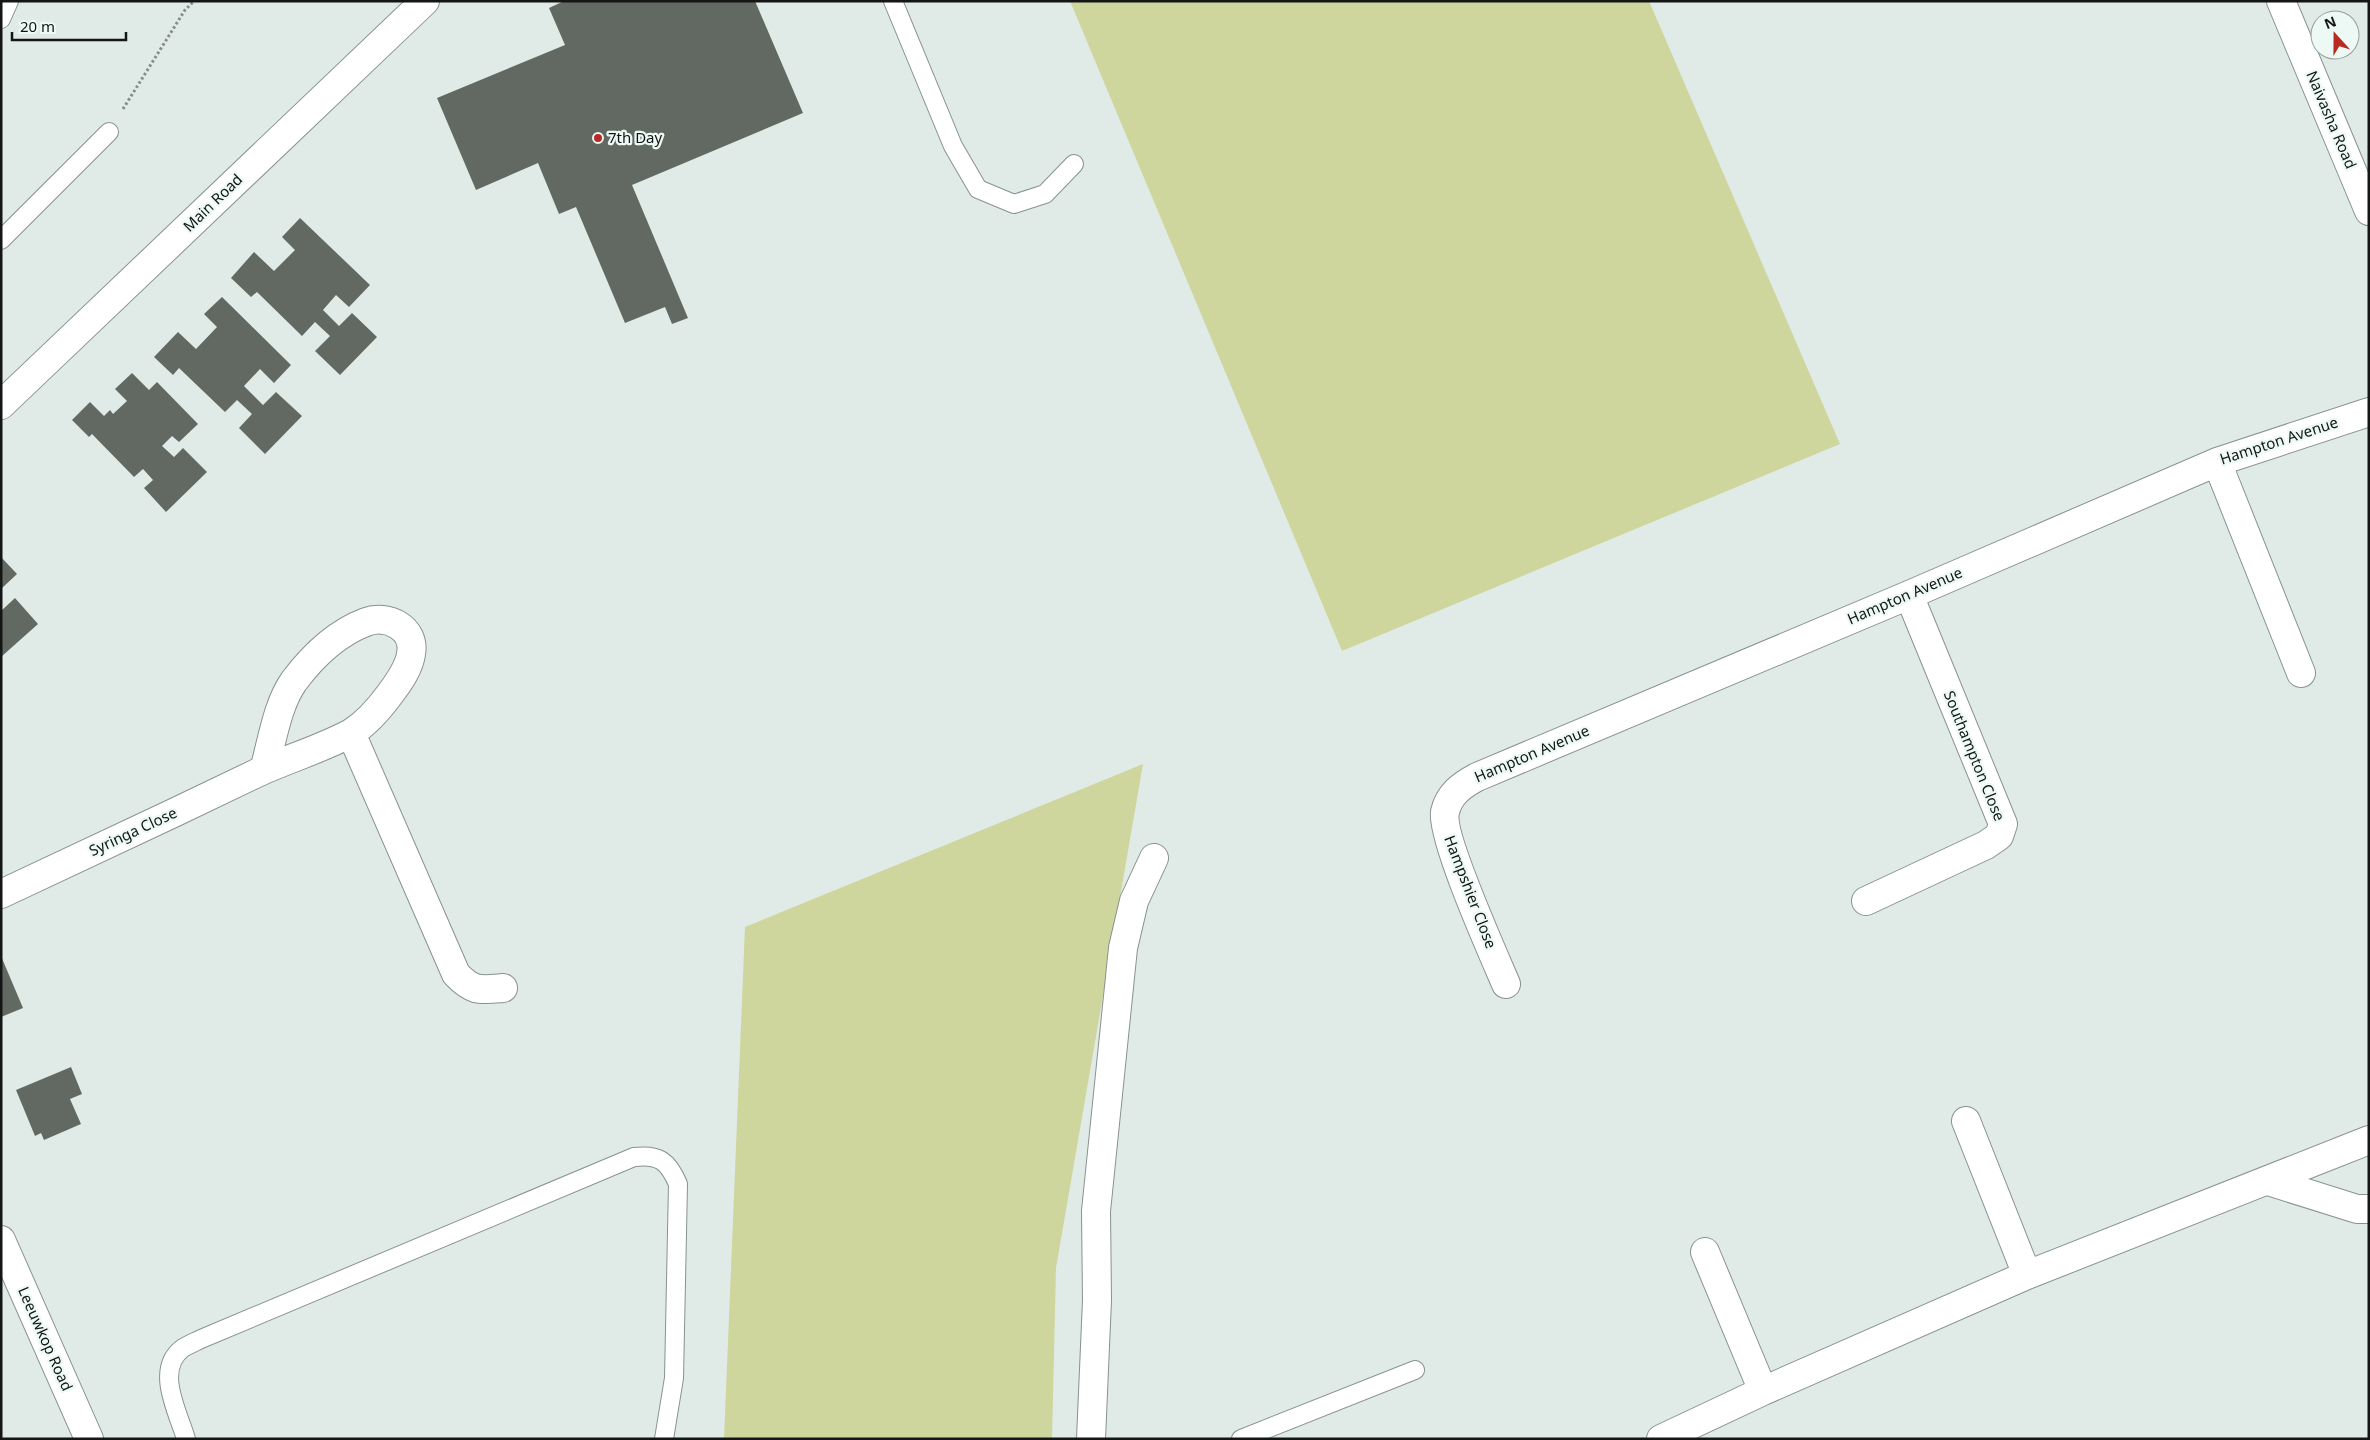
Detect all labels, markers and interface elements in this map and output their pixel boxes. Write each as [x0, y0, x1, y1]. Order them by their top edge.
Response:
scale bar [12, 10, 126, 42]
north arrow [2310, 10, 2360, 60]
text: N [2321, 11, 2339, 33]
text: 20 m [20, 16, 55, 36]
street label: Naivasha Road [2302, 68, 2362, 172]
place label: 7th Day [608, 127, 663, 147]
marker: 7th Day [592, 132, 604, 144]
street label: Main Road [178, 169, 246, 236]
street label: Hampton Avenue [2217, 412, 2340, 469]
street label: Hampton Avenue [1844, 562, 1965, 628]
street label: Southampton Close [1940, 688, 2010, 824]
street label: Hampton Avenue [1471, 720, 1592, 786]
street label: Syringa Close [85, 802, 180, 860]
street label: Hampshier Close [1440, 832, 1502, 951]
street label: Leeuwkop Road [14, 1283, 78, 1394]

